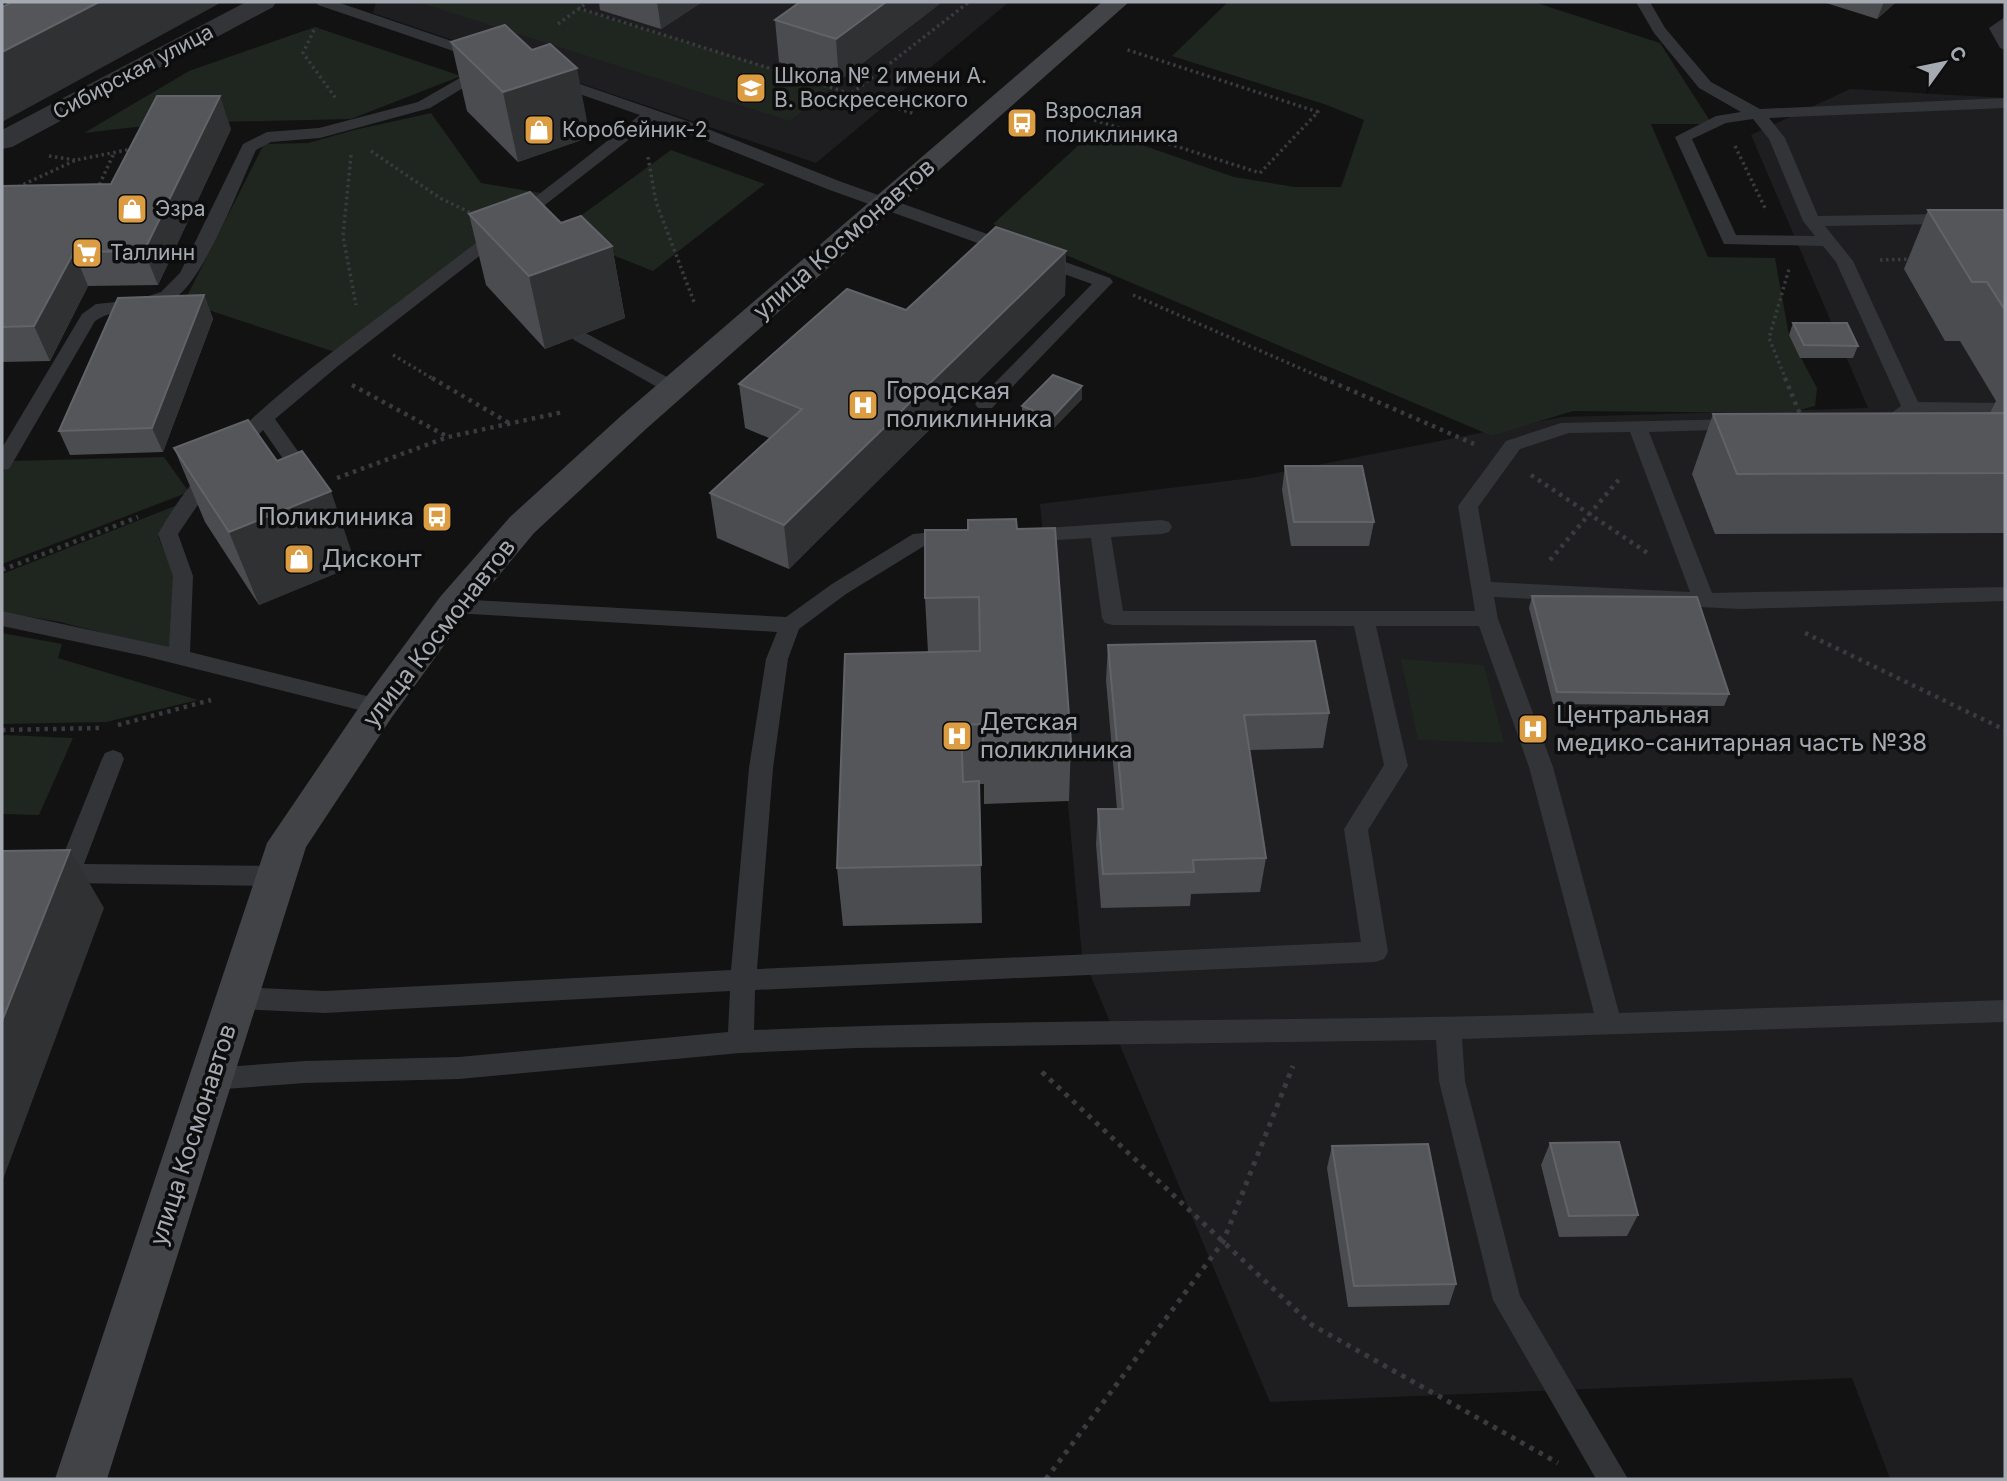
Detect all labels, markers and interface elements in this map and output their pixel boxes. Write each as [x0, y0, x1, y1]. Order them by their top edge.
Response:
street label: Сибирская улица [48, 19, 217, 124]
north arrow [1909, 28, 1979, 98]
text: С [1944, 42, 1971, 66]
place label: Школа № 2 имени А. В. Воскресенского [774, 63, 987, 112]
school or university icon: Школа № 2 имени А. В. Воскресенского [734, 71, 768, 105]
place label: Взрослая поликлиника [1045, 98, 1178, 147]
bus stop icon: Взрослая поликлиника [1005, 106, 1039, 140]
shop icon: Коробейник-2 [522, 113, 556, 147]
place label: Коробейник-2 [562, 117, 707, 142]
street label: улица Космонавтов [747, 152, 940, 325]
shop icon: Эзра [115, 192, 149, 226]
place label: Эзра [155, 196, 206, 221]
supermarket icon: Таллинн [70, 236, 104, 270]
place label: Таллинн [110, 240, 195, 265]
place label: Городская поликлинника [886, 376, 1053, 433]
hospital icon: Городская поликлинника [846, 388, 880, 422]
bus stop icon: Поликлиника [420, 500, 454, 534]
place label: Поликлиника [258, 502, 414, 531]
street label: улица Космонавтов [356, 533, 521, 733]
shop icon: Дисконт [282, 542, 316, 576]
place label: Дисконт [322, 544, 422, 573]
place label: Центральная медико-санитарная часть №38 [1556, 700, 1927, 757]
place label: Детская поликлиника [980, 707, 1132, 764]
hospital icon: Центральная медико-санитарная часть №38 [1516, 712, 1550, 746]
hospital icon: Детская поликлиника [940, 719, 974, 753]
street label: улица Космонавтов [143, 1020, 242, 1249]

